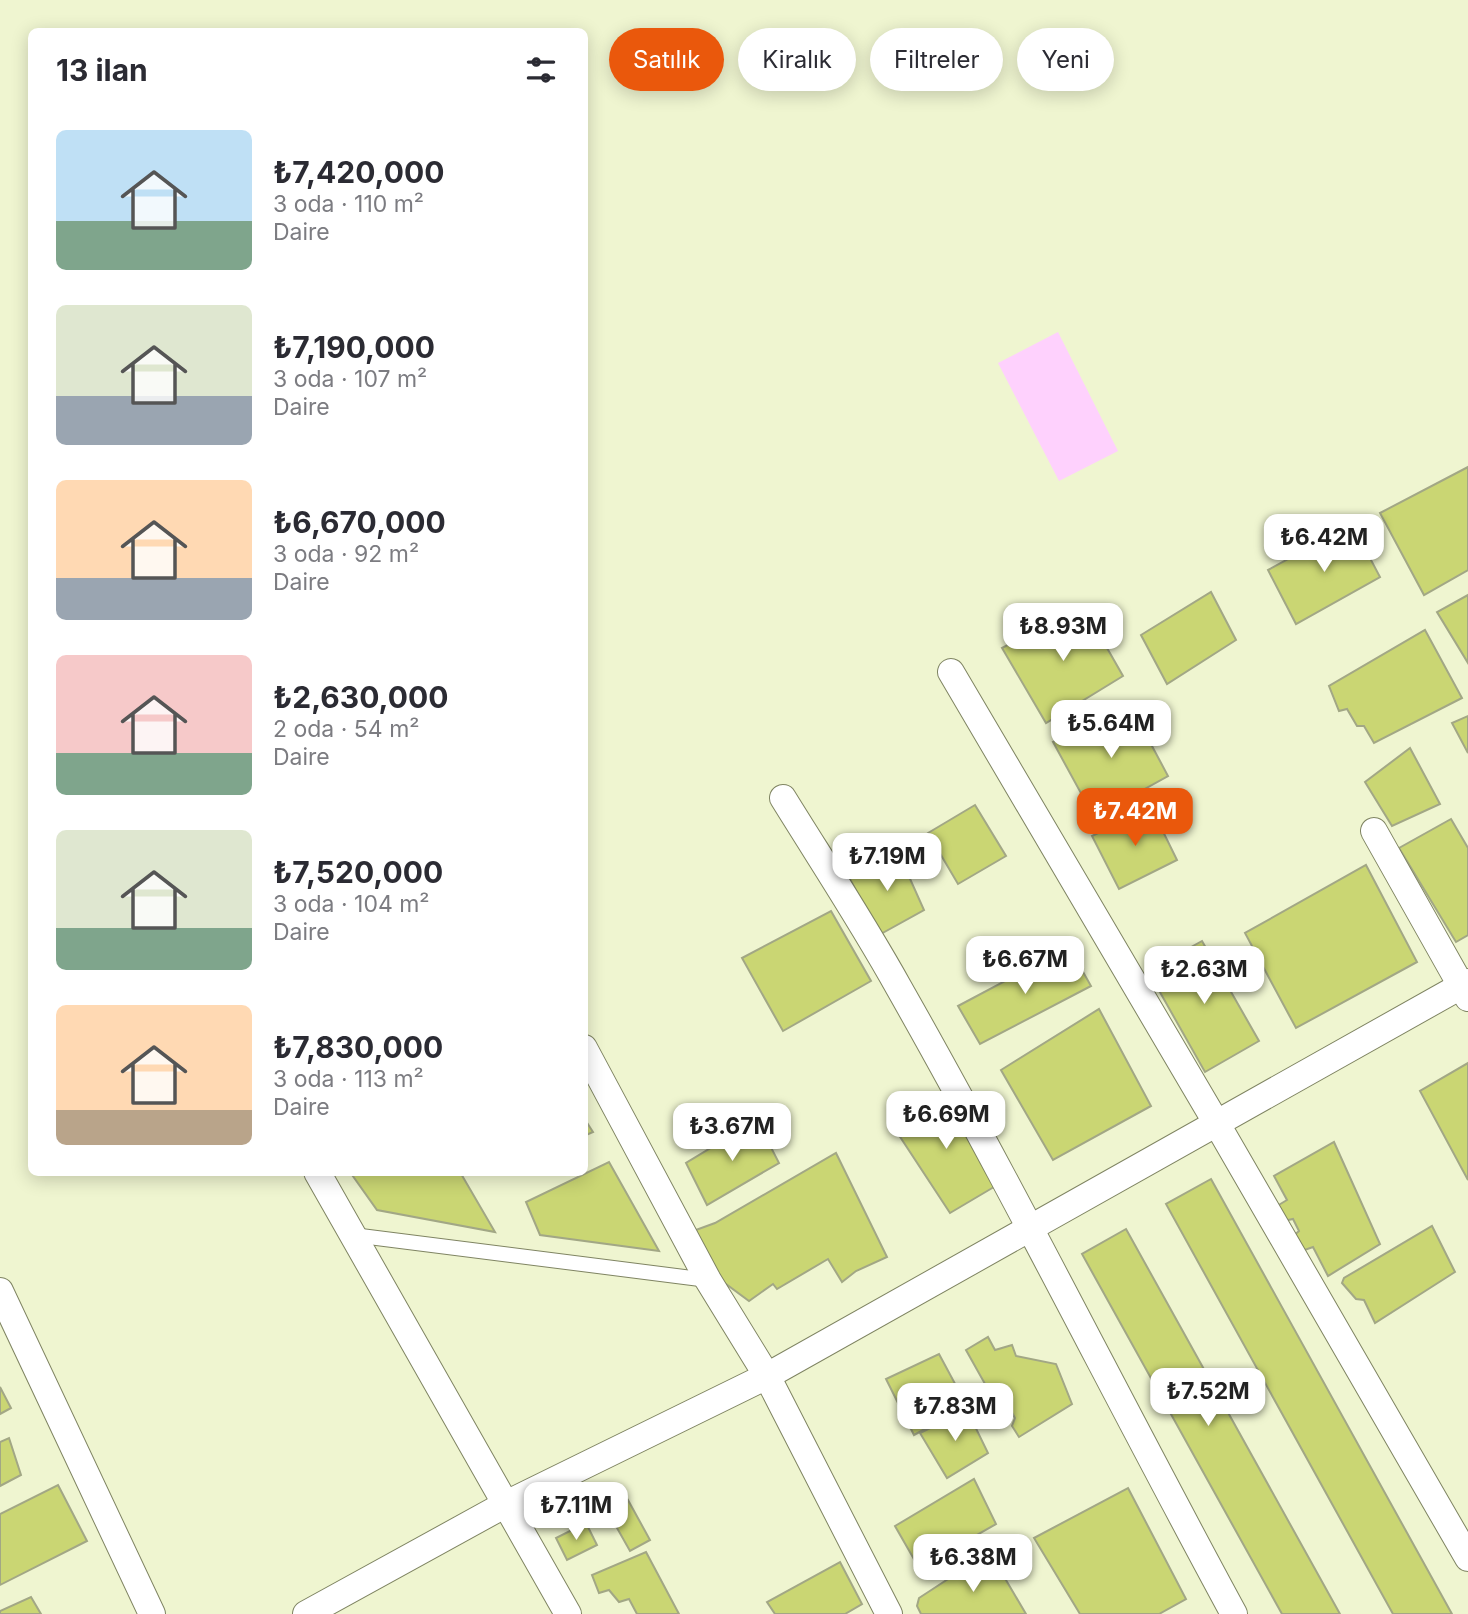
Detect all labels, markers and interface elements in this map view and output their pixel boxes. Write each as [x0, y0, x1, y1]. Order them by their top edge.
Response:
chip: Satılık [609, 28, 724, 91]
chip: Kiralık [738, 28, 856, 91]
chip: Filtreler [870, 28, 1003, 91]
chip: Yeni [1017, 28, 1114, 91]
icon: filters [522, 51, 560, 89]
text: 13 ilan [56, 52, 148, 88]
text: ₺7,420,000 [273, 154, 444, 190]
icon: home [112, 158, 196, 242]
text: 3 oda · 110 m² [273, 190, 424, 218]
text: Daire [273, 218, 330, 246]
text: ₺7,190,000 [273, 329, 435, 365]
icon: home [112, 333, 196, 417]
text: 3 oda · 107 m² [273, 365, 427, 393]
text: Daire [273, 393, 330, 421]
text: ₺6,670,000 [273, 504, 446, 540]
icon: home [112, 508, 196, 592]
pin: ₺6.42M [1267, 514, 1381, 574]
text: ₺6.42M [1280, 523, 1368, 551]
text: 3 oda · 92 m² [273, 540, 419, 568]
text: Daire [273, 568, 330, 596]
pin: ₺8.93M [1006, 604, 1120, 663]
text: ₺8.93M [1019, 612, 1107, 640]
text: ₺2,630,000 [273, 679, 448, 715]
icon: home [112, 683, 196, 767]
pin: ₺5.64M [1054, 700, 1168, 760]
text: ₺5.64M [1067, 709, 1155, 737]
text: 2 oda · 54 m² [273, 715, 419, 743]
text: Daire [273, 743, 330, 771]
pin: ₺7.42M [1078, 788, 1192, 848]
text: ₺7.42M [1093, 797, 1177, 825]
pin: ₺7.19M [830, 834, 944, 893]
text: ₺7.19M [848, 842, 926, 870]
text: ₺7,520,000 [273, 854, 443, 890]
icon: home [112, 858, 196, 942]
text: 3 oda · 104 m² [273, 890, 430, 918]
text: Daire [273, 918, 330, 946]
pin: ₺6.67M [968, 936, 1082, 996]
text: ₺6.67M [982, 945, 1068, 973]
pin: ₺2.63M [1147, 946, 1261, 1006]
text: ₺2.63M [1160, 955, 1248, 983]
text: ₺7,830,000 [273, 1029, 443, 1065]
icon: home [112, 1033, 196, 1117]
text: 3 oda · 113 m² [273, 1065, 424, 1093]
pin: ₺6.69M [889, 1092, 1003, 1151]
text: Daire [273, 1093, 330, 1121]
text: ₺6.69M [902, 1100, 990, 1128]
pin: ₺3.67M [675, 1104, 789, 1163]
text: ₺3.67M [689, 1112, 775, 1140]
pin: ₺7.52M [1151, 1368, 1265, 1428]
text: ₺7.52M [1166, 1377, 1250, 1405]
pin: ₺7.83M [898, 1384, 1012, 1443]
text: ₺7.83M [913, 1392, 997, 1420]
pin: ₺7.11M [519, 1482, 633, 1542]
text: ₺7.11M [540, 1491, 612, 1519]
pin: ₺6.38M [916, 1534, 1030, 1594]
text: ₺6.38M [929, 1543, 1017, 1571]

